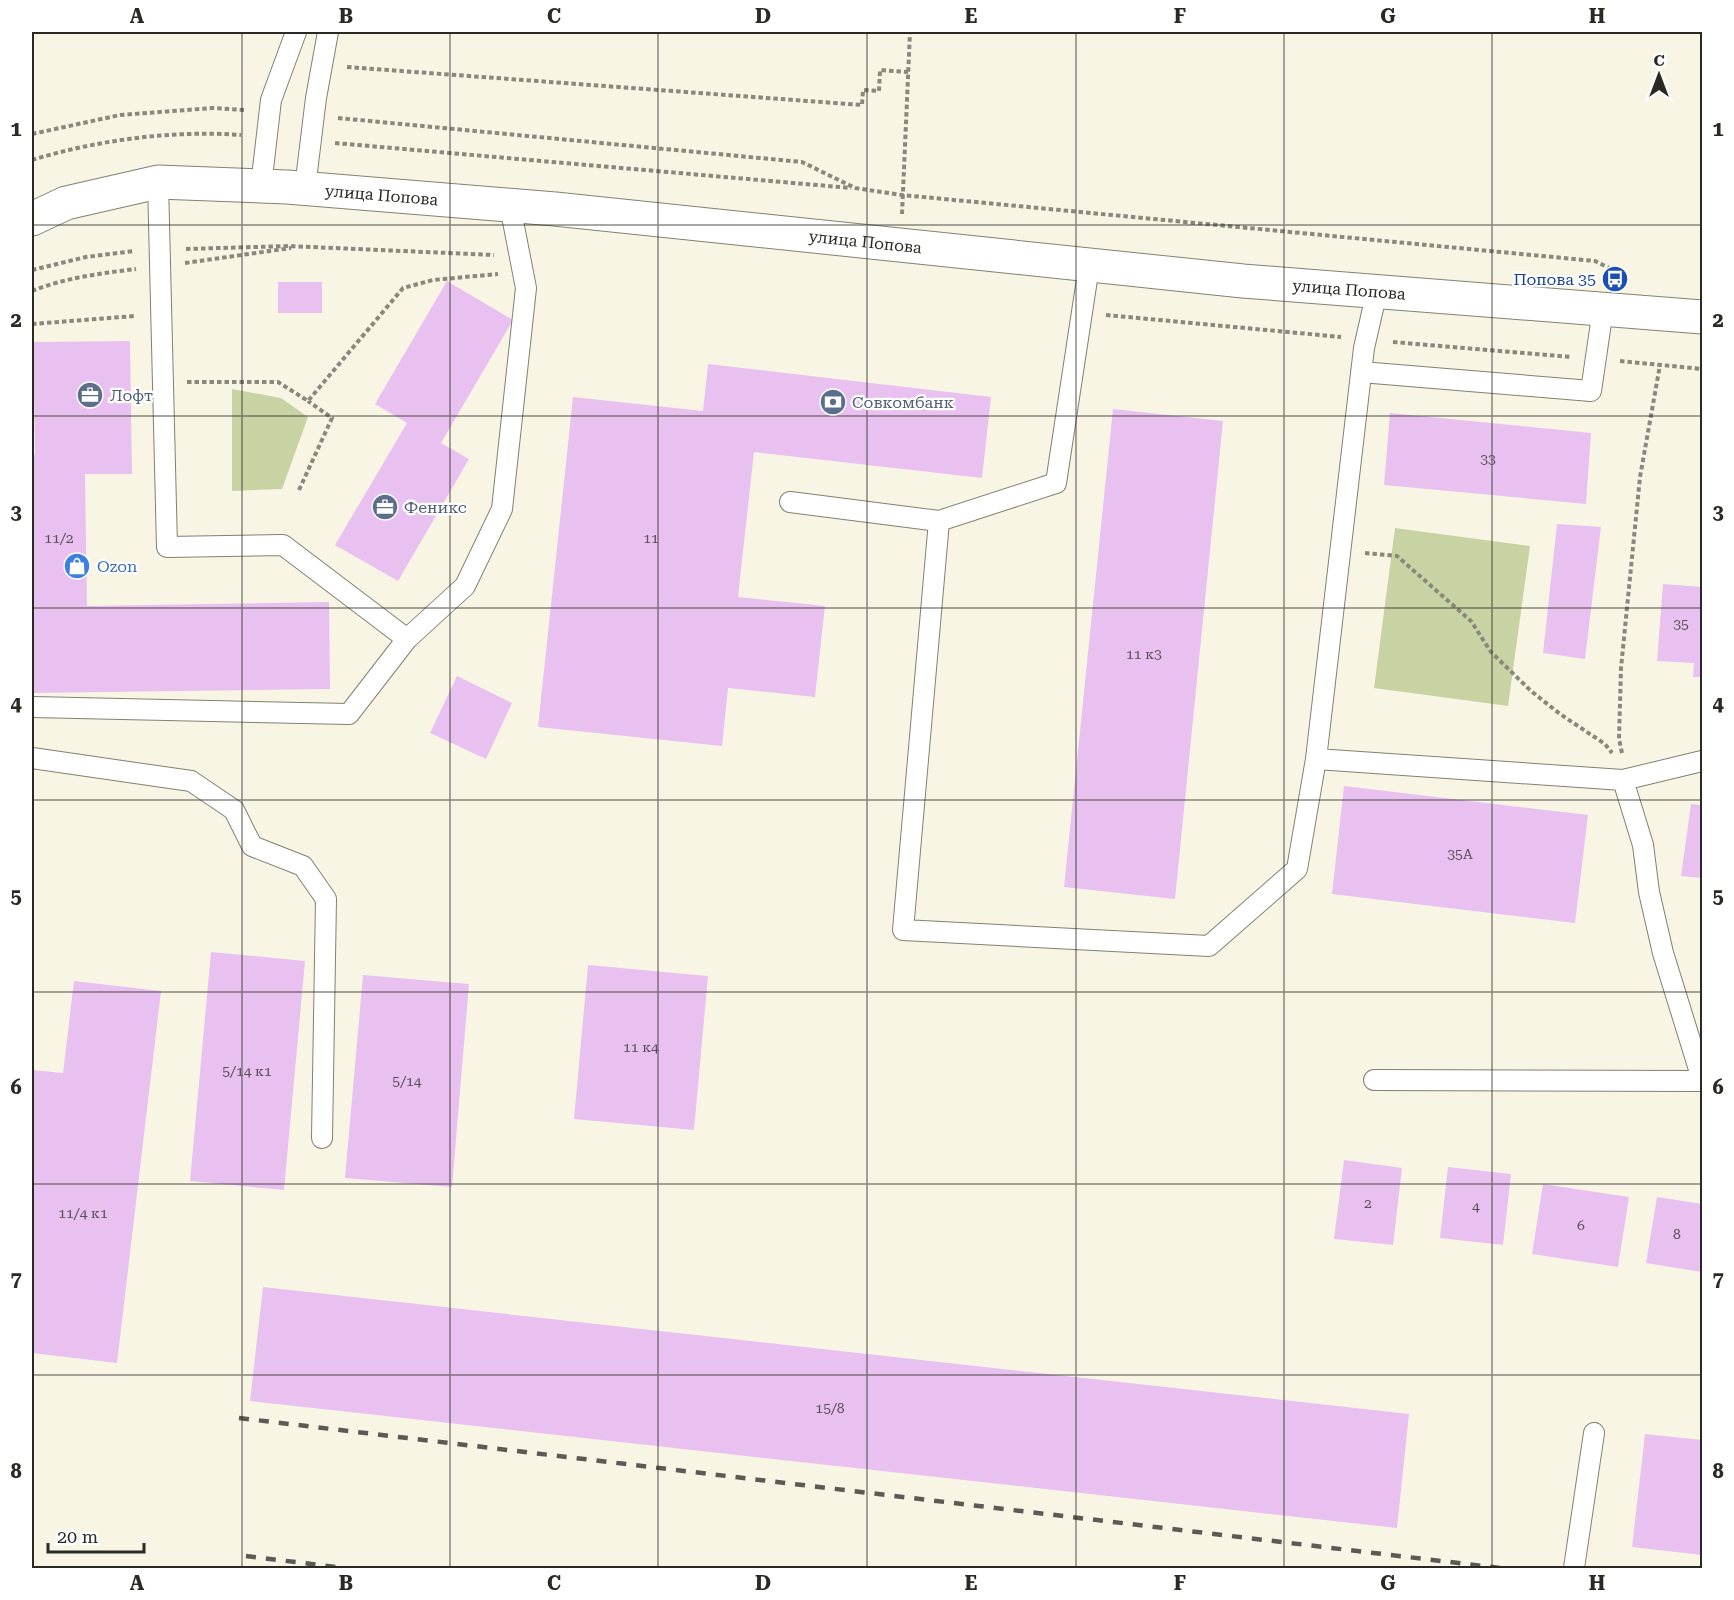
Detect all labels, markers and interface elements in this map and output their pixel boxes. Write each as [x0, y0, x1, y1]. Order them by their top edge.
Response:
text: A [130, 4, 145, 28]
text: B [339, 4, 353, 28]
text: C [547, 4, 561, 28]
text: D [755, 4, 771, 28]
text: E [965, 4, 978, 28]
text: F [1174, 4, 1186, 28]
text: G [1380, 4, 1396, 28]
text: H [1589, 4, 1605, 28]
north arrow [1629, 45, 1689, 105]
text: С [1653, 51, 1665, 70]
text: 1 [10, 117, 22, 141]
text: 1 [1712, 117, 1724, 141]
street label: улица Попова [324, 181, 439, 209]
street label: улица Попова [808, 226, 923, 257]
bus stop icon: Попова 35 [1600, 264, 1630, 294]
place label: Попова 35 [1513, 270, 1596, 289]
street label: улица Попова [1292, 275, 1407, 303]
text: 2 [10, 308, 22, 332]
text: 2 [1712, 308, 1724, 332]
office icon: Лофт [75, 380, 105, 410]
place label: Лофт [110, 386, 153, 405]
bank icon: Совкомбанк [818, 387, 848, 417]
place label: Совкомбанк [852, 393, 954, 412]
house number: 33 [1480, 451, 1496, 467]
office icon: Феникс [370, 492, 400, 522]
place label: Феникс [404, 498, 467, 517]
text: 3 [10, 500, 22, 524]
text: 3 [1712, 500, 1724, 524]
house number: 11/2 [44, 530, 74, 546]
house number: 11 [643, 530, 659, 546]
shop icon: Ozon [62, 551, 92, 581]
place label: Ozon [97, 557, 137, 576]
house number: 35 [1673, 616, 1689, 632]
house number: 11 к3 [1126, 646, 1162, 662]
text: 4 [10, 692, 22, 716]
text: 4 [1712, 692, 1724, 716]
house number: 35А [1447, 846, 1473, 862]
text: 5 [10, 884, 22, 908]
text: 5 [1712, 884, 1724, 908]
house number: 11 к4 [623, 1039, 659, 1055]
house number: 5/14 к1 [222, 1063, 272, 1079]
house number: 5/14 [392, 1073, 422, 1089]
text: 6 [10, 1075, 22, 1099]
text: 6 [1712, 1075, 1724, 1099]
house number: 2 [1364, 1195, 1372, 1211]
house number: 4 [1472, 1198, 1480, 1214]
house number: 11/4 к1 [58, 1205, 108, 1221]
house number: 6 [1577, 1217, 1585, 1233]
house number: 8 [1673, 1226, 1681, 1242]
text: 7 [10, 1267, 22, 1291]
text: 7 [1712, 1267, 1724, 1291]
house number: 15/8 [815, 1400, 845, 1416]
text: 8 [10, 1459, 22, 1483]
text: 8 [1712, 1459, 1724, 1483]
scale bar [48, 1516, 144, 1554]
text: 20 m [57, 1526, 98, 1547]
text: A [130, 1571, 145, 1595]
text: B [339, 1571, 353, 1595]
text: C [547, 1571, 561, 1595]
text: D [755, 1571, 771, 1595]
text: E [965, 1571, 978, 1595]
text: F [1174, 1571, 1186, 1595]
text: G [1380, 1571, 1396, 1595]
text: H [1589, 1571, 1605, 1595]

